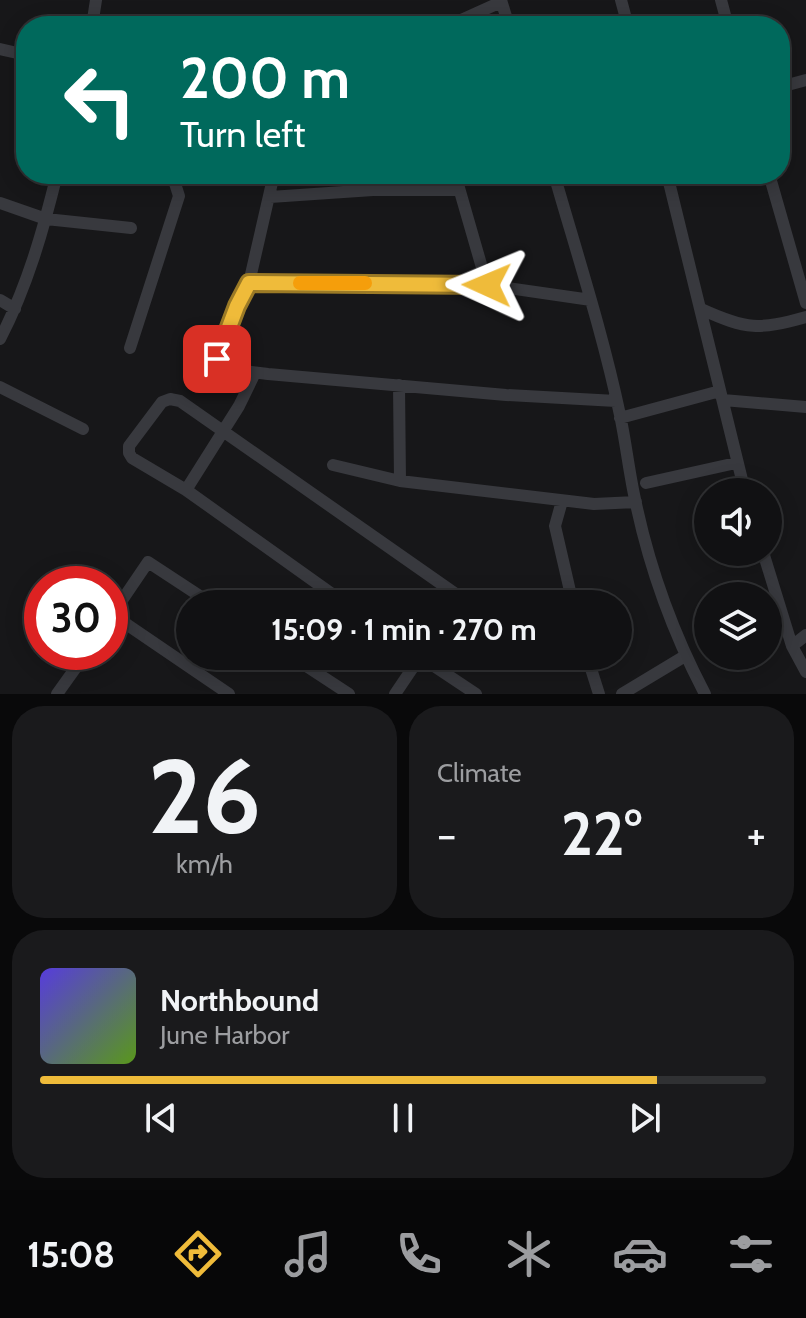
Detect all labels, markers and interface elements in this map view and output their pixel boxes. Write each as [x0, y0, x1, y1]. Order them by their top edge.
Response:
text: 200 m [180, 44, 350, 112]
icon: left [48, 48, 152, 152]
text: Turn left [180, 112, 305, 156]
position arrow [445, 243, 529, 327]
pin [183, 325, 251, 393]
icon: arrive [195, 337, 239, 381]
map controls [694, 478, 782, 670]
button: sound [694, 478, 782, 566]
speed limit sign: 30 [24, 566, 128, 670]
button: layers [694, 582, 782, 670]
text: 15:09 · 1 min · 270 m [271, 611, 537, 648]
text: 26 [148, 733, 261, 859]
text: Climate [437, 757, 522, 789]
text: 22° [561, 797, 642, 870]
text: − [437, 808, 456, 861]
text: + [747, 808, 766, 861]
text: km/h [176, 848, 233, 880]
text: Northbound [160, 982, 319, 1019]
text: June Harbor [160, 1019, 289, 1051]
icon: previous [139, 1096, 183, 1140]
icon: pause [381, 1096, 425, 1140]
icon: next [623, 1096, 667, 1140]
icon: directions [170, 1226, 226, 1282]
icon: music [280, 1226, 336, 1282]
icon: phone [391, 1226, 447, 1282]
icon: climate [501, 1226, 557, 1282]
icon: car [612, 1226, 668, 1282]
icon: filters [723, 1226, 779, 1282]
text: 15:08 [27, 1232, 115, 1276]

